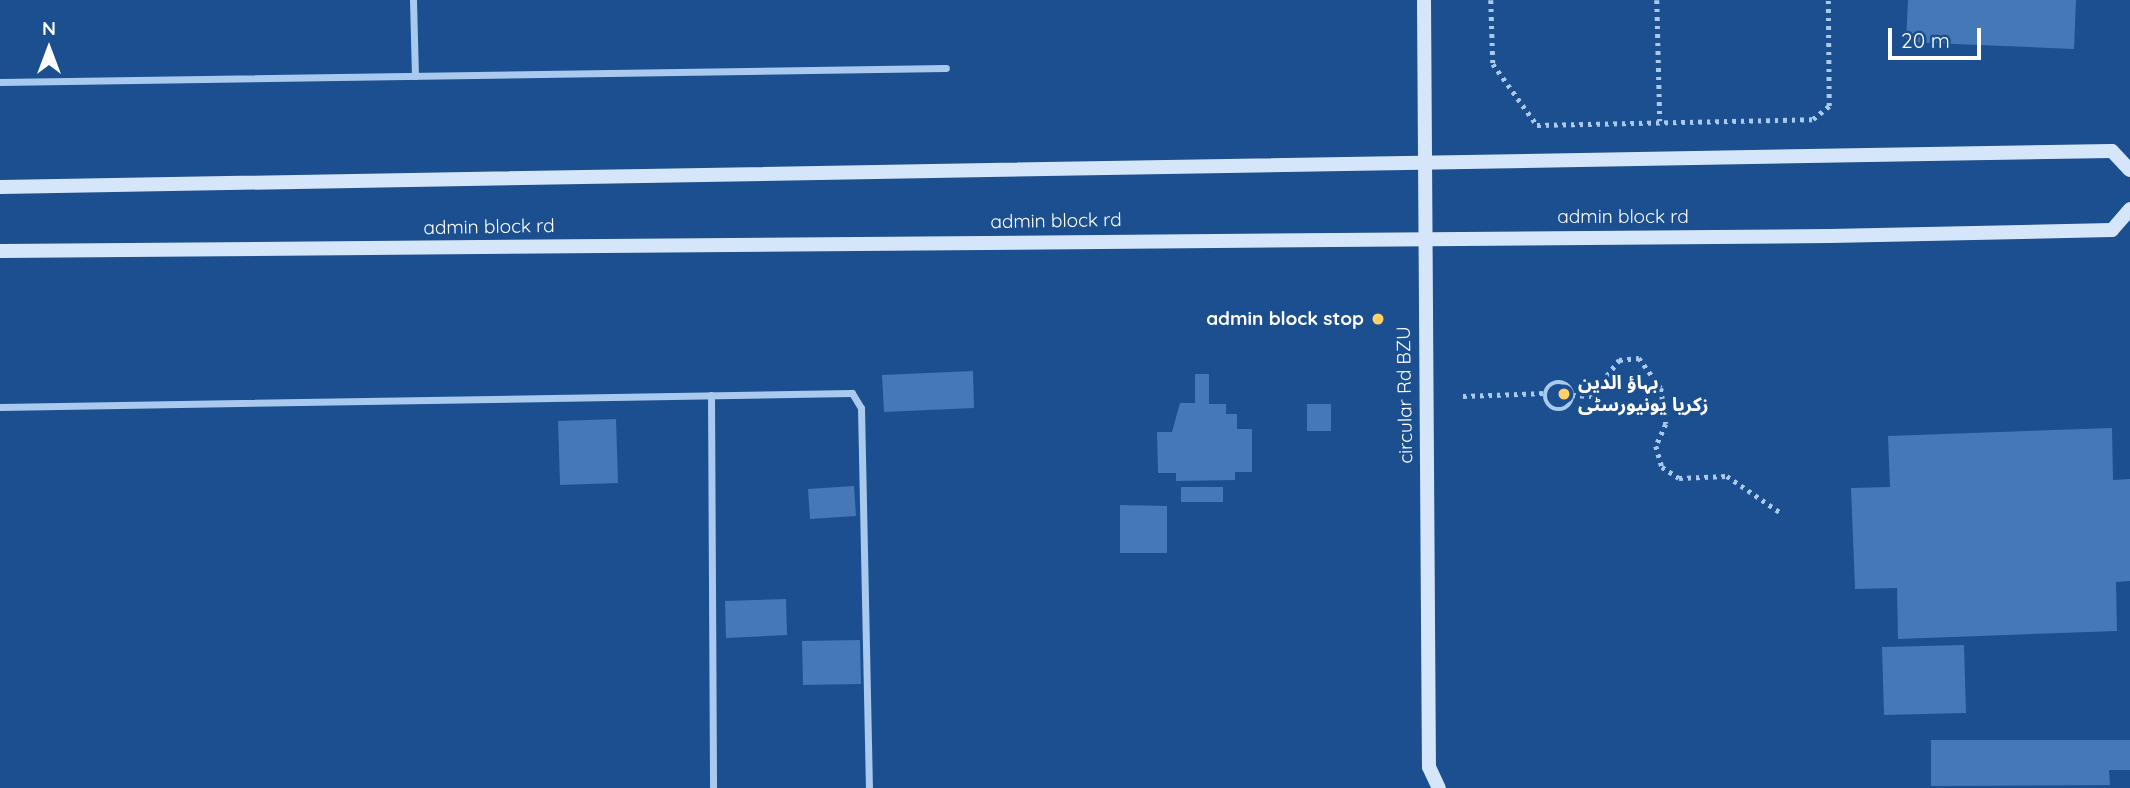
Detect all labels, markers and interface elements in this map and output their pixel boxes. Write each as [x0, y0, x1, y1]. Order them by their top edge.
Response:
north arrow [14, 14, 84, 84]
scale bar [1892, 14, 1985, 58]
text: N [42, 16, 56, 40]
text: 20 m [1901, 27, 1950, 53]
street label: admin block rd [1557, 206, 1689, 228]
street label: admin block rd [990, 208, 1122, 234]
street label: admin block rd [423, 214, 555, 240]
place label: admin block stop [1206, 308, 1364, 330]
marker: admin block stop [1370, 311, 1386, 327]
street label: circular Rd BZU [1392, 326, 1418, 464]
place label: بہاؤ الدین زکریا یونیورسٹی [1578, 372, 1709, 416]
marker: بہاؤ الدین زکریا یونیورسٹی [1556, 386, 1572, 402]

